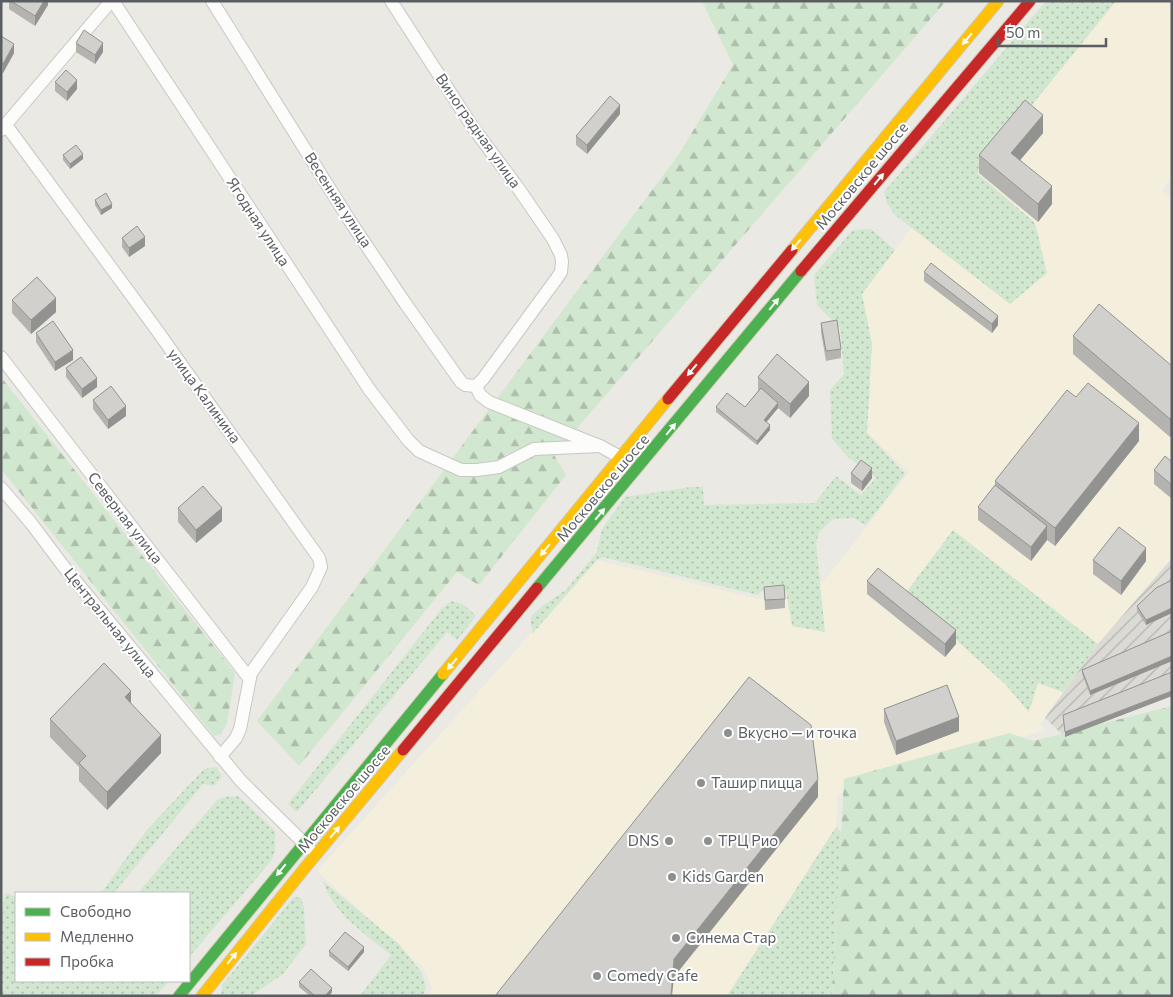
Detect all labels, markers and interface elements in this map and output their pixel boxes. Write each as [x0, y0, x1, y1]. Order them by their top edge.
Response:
scale bar [998, 15, 1106, 47]
text: 50 m [1006, 23, 1040, 41]
one-way arrow [961, 32, 972, 45]
street label: Виноградная улица [432, 70, 525, 191]
street label: Московское шоссе [811, 118, 911, 233]
street label: Весенняя улица [301, 149, 376, 250]
one-way arrow [873, 173, 884, 185]
street label: Ягодная улица [223, 174, 294, 269]
one-way arrow [790, 238, 801, 251]
one-way arrow [769, 297, 780, 310]
street label: улица Калинина [164, 345, 245, 446]
one-way arrow [687, 363, 698, 376]
one-way arrow [666, 423, 677, 436]
street label: Московское шоссе [552, 430, 652, 545]
street label: Северная улица [85, 468, 167, 567]
one-way arrow [595, 508, 606, 521]
one-way arrow [539, 543, 550, 556]
street label: Центральная улица [61, 564, 161, 681]
one-way arrow [447, 658, 458, 670]
place label: Вкусно — и точка [738, 723, 857, 741]
marker: Вкусно — и точка [722, 727, 734, 739]
street label: Московское шоссе [293, 741, 393, 856]
place label: Ташир пицца [711, 773, 802, 791]
marker: Ташир пицца [695, 777, 707, 789]
one-way arrow [330, 826, 341, 839]
place label: DNS [628, 831, 659, 849]
place label: ТРЦ Рио [718, 831, 778, 849]
marker: DNS [663, 835, 675, 847]
marker: ТРЦ Рио [702, 835, 714, 847]
one-way arrow [276, 863, 287, 876]
place label: Kids Garden [682, 867, 764, 885]
marker: Kids Garden [666, 871, 678, 883]
legend [15, 892, 190, 982]
text: Свободно [60, 902, 131, 920]
text: Медленно [60, 927, 134, 945]
place label: Синема Стар [686, 928, 776, 946]
marker: Синема Стар [670, 932, 682, 944]
text: Пробка [60, 952, 114, 970]
one-way arrow [227, 952, 238, 965]
place label: Comedy Cafe [607, 966, 698, 984]
marker: Comedy Cafe [591, 970, 603, 982]

